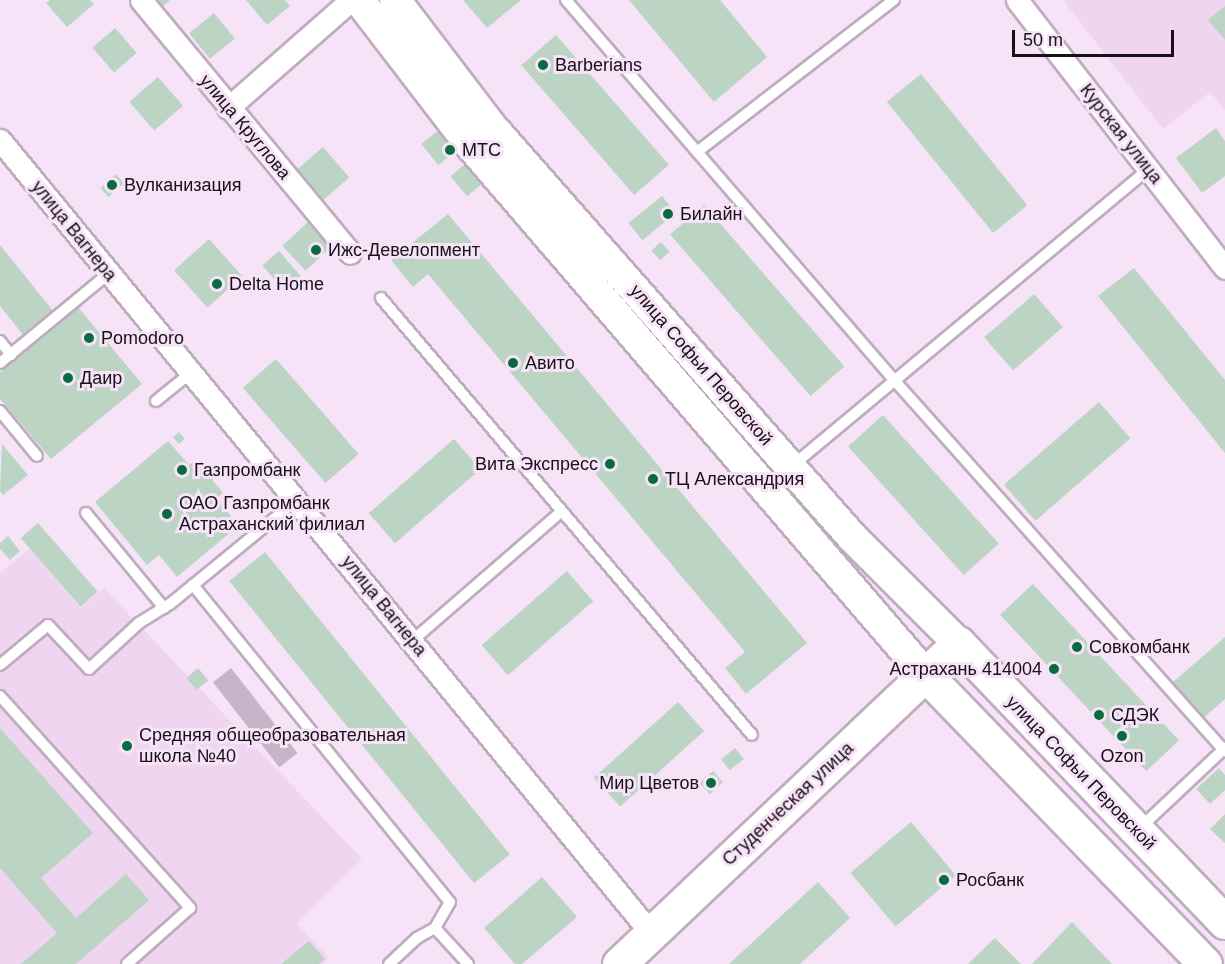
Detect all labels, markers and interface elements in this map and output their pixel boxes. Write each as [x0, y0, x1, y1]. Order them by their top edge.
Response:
scale bar [1015, 18, 1177, 56]
text: 50 m [1023, 30, 1063, 50]
place label: Barberians [555, 54, 642, 76]
marker: Barberians [536, 58, 550, 72]
street label: улица Круглова [195, 70, 295, 184]
street label: Курская улица [1075, 80, 1167, 188]
place label: МТС [462, 139, 501, 161]
marker: МТС [443, 143, 457, 157]
place label: Вулканизация [124, 174, 242, 196]
street label: улица Вагнера [27, 176, 121, 286]
marker: Вулканизация [105, 178, 119, 192]
place label: Билайн [680, 203, 742, 225]
marker: Билайн [661, 207, 675, 221]
place label: Ижс-Девелопмент [328, 239, 480, 261]
marker: Ижс-Девелопмент [309, 243, 323, 257]
place label: Delta Home [229, 273, 324, 295]
marker: Delta Home [210, 277, 224, 291]
street label: улица Софьи Перовской [625, 280, 777, 450]
place label: Pomodoro [101, 327, 184, 349]
marker: Pomodoro [82, 331, 96, 345]
place label: Авито [525, 352, 575, 374]
marker: Авито [506, 356, 520, 370]
place label: Даир [80, 367, 122, 389]
marker: Даир [61, 371, 75, 385]
place label: Вита Экспресс [475, 453, 598, 475]
marker: Вита Экспресс [603, 457, 617, 471]
place label: Газпромбанк [194, 459, 300, 481]
marker: Газпромбанк [175, 463, 189, 477]
place label: ТЦ Александрия [665, 468, 804, 490]
marker: ТЦ Александрия [646, 472, 660, 486]
place label: ОАО Газпромбанк Астраханский филиал [179, 493, 365, 536]
marker: ОАО Газпромбанк Астраханский филиал [160, 507, 174, 521]
street label: улица Вагнера [337, 551, 431, 661]
place label: Совкомбанк [1089, 636, 1190, 658]
marker: Совкомбанк [1070, 640, 1084, 654]
place label: Астрахань 414004 [890, 658, 1042, 680]
marker: Астрахань 414004 [1047, 662, 1061, 676]
street label: улица Софьи Перовской [1002, 691, 1160, 855]
place label: СДЭК [1111, 704, 1159, 726]
marker: СДЭК [1092, 708, 1106, 722]
place label: Средняя общеобразовательная школа №40 [139, 725, 406, 768]
marker: Ozon [1115, 729, 1129, 743]
street label: Студенческая улица [718, 738, 858, 870]
marker: Средняя общеобразовательная школа №40 [120, 739, 134, 753]
place label: Ozon [1100, 745, 1144, 767]
place label: Мир Цветов [599, 772, 699, 794]
marker: Мир Цветов [704, 776, 718, 790]
place label: Росбанк [956, 869, 1024, 891]
marker: Росбанк [937, 873, 951, 887]

